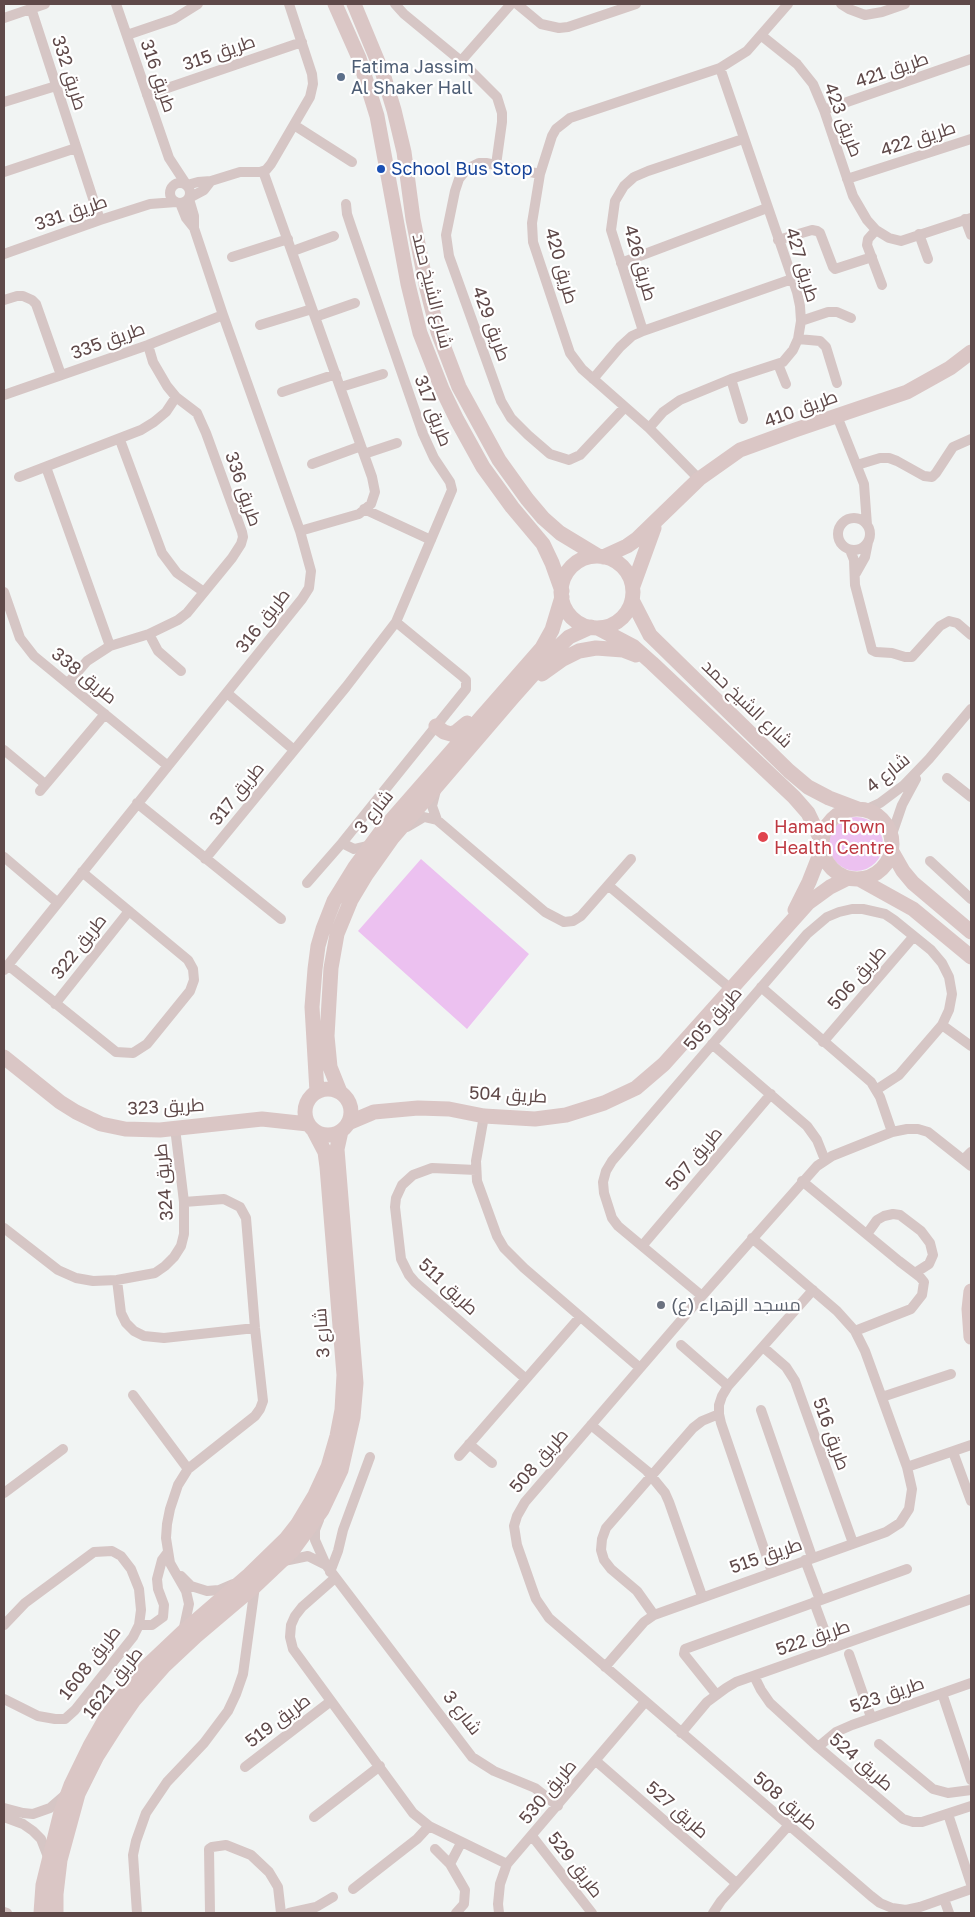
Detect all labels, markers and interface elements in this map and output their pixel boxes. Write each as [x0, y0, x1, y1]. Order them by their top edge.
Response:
street label: طريق 315 [180, 31, 258, 75]
street label: طريق 332 [47, 33, 91, 113]
street label: طريق 316 [135, 37, 181, 115]
street label: طريق 421 [853, 47, 931, 93]
place label: Fatima Jassim Al Shaker Hall [351, 56, 474, 98]
marker: Fatima Jassim Al Shaker Hall [335, 71, 347, 83]
street label: طريق 423 [819, 80, 867, 160]
street label: طريق 422 [878, 117, 958, 161]
place label: School Bus Stop [391, 158, 532, 180]
marker: School Bus Stop [375, 163, 387, 175]
street label: طريق 331 [32, 191, 110, 235]
street label: طريق 426 [619, 223, 661, 303]
street label: طريق 420 [540, 225, 582, 307]
street label: طريق 427 [780, 225, 824, 305]
street label: شارع الشيخ حمد [407, 231, 457, 351]
street label: طريق 429 [468, 284, 514, 364]
street label: طريق 335 [68, 318, 148, 364]
street label: طريق 317 [410, 372, 456, 450]
street label: طريق 410 [761, 386, 841, 432]
street label: طريق 336 [220, 449, 266, 529]
street label: طريق 316 [231, 584, 295, 658]
street label: طريق 338 [47, 643, 121, 709]
street label: شارع الشيخ حمد [697, 655, 797, 753]
street label: شارع 4 [862, 749, 914, 797]
street label: طريق 317 [205, 758, 269, 830]
street label: شارع 3 [350, 786, 398, 838]
place label: Hamad Town Health Centre [774, 816, 895, 859]
marker: Hamad Town Health Centre [756, 830, 770, 844]
street label: طريق 322 [47, 910, 111, 984]
street label: طريق 506 [823, 941, 891, 1015]
street label: طريق 505 [679, 983, 747, 1055]
street label: طريق 504 [468, 1082, 548, 1108]
street label: طريق 323 [127, 1094, 205, 1120]
street label: طريق 507 [661, 1123, 727, 1195]
street label: طريق 324 [150, 1142, 178, 1222]
street label: طريق 511 [414, 1254, 482, 1320]
place label: مسجد الزهراء (ع) [671, 1294, 801, 1316]
marker: مسجد الزهراء (ع) [655, 1299, 667, 1311]
street label: شارع 3 [309, 1307, 335, 1359]
street label: طريق 516 [808, 1395, 854, 1473]
street label: طريق 508 [505, 1424, 573, 1498]
street label: طريق 515 [727, 1534, 805, 1578]
street label: طريق 522 [773, 1615, 853, 1661]
street label: طريق 1608 [55, 1622, 125, 1704]
street label: طريق 1621 [79, 1643, 147, 1723]
street label: طريق 523 [847, 1672, 927, 1718]
street label: شارع 3 [438, 1687, 486, 1739]
street label: طريق 519 [241, 1690, 315, 1752]
street label: طريق 524 [825, 1728, 897, 1796]
street label: طريق 530 [515, 1755, 581, 1829]
street label: طريق 508 [748, 1767, 822, 1835]
street label: طريق 527 [641, 1777, 713, 1843]
street label: طريق 529 [543, 1828, 607, 1902]

